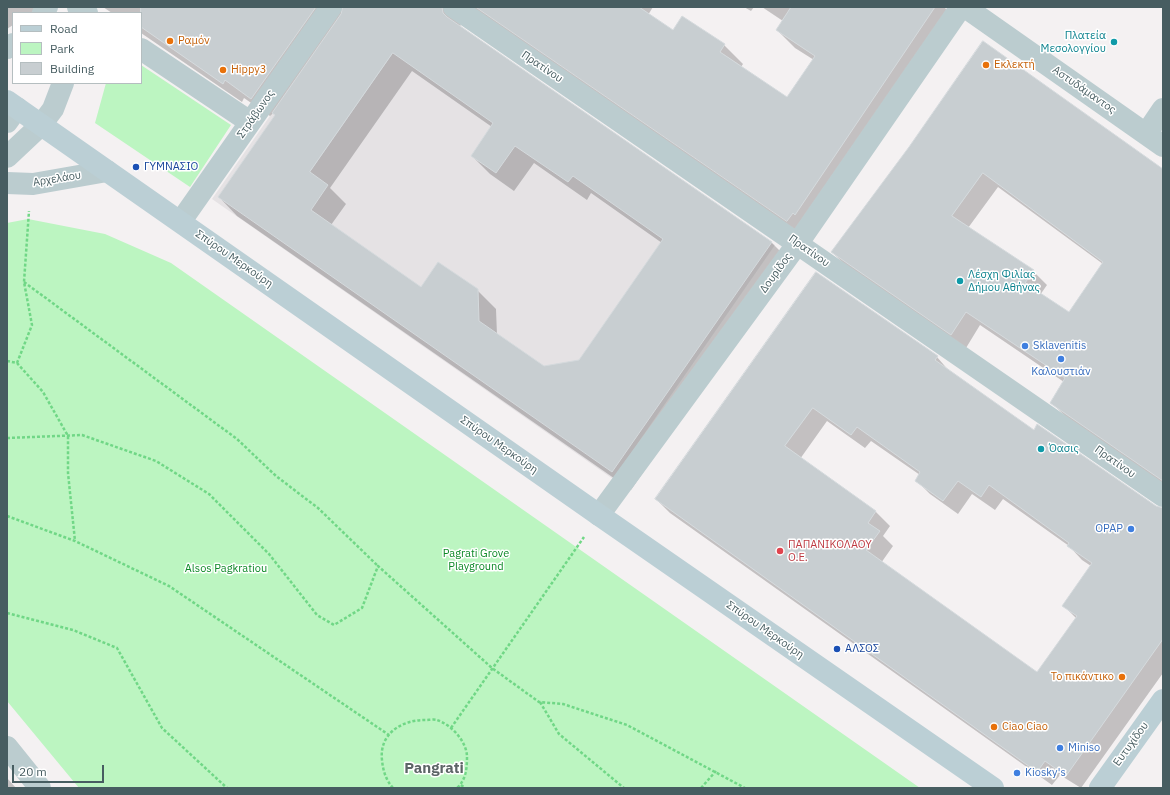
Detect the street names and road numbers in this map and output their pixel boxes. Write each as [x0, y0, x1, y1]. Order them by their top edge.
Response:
street label: Πρατίνου [519, 48, 565, 86]
street label: Αστυδάμαντος [1050, 63, 1118, 117]
street label: Στράβωνος [235, 87, 277, 141]
street label: Αρχελάου [32, 169, 82, 189]
street label: Σπύρου Μερκούρη [193, 227, 275, 291]
street label: Πρατίνου [786, 232, 832, 270]
street label: Δουρίδος [757, 250, 795, 296]
street label: Σπύρου Μερκούρη [458, 413, 540, 477]
street label: Πρατίνου [1092, 443, 1138, 481]
street label: Σπύρου Μερκούρη [724, 598, 806, 662]
street label: Ευτυχίδου [1111, 719, 1151, 769]

